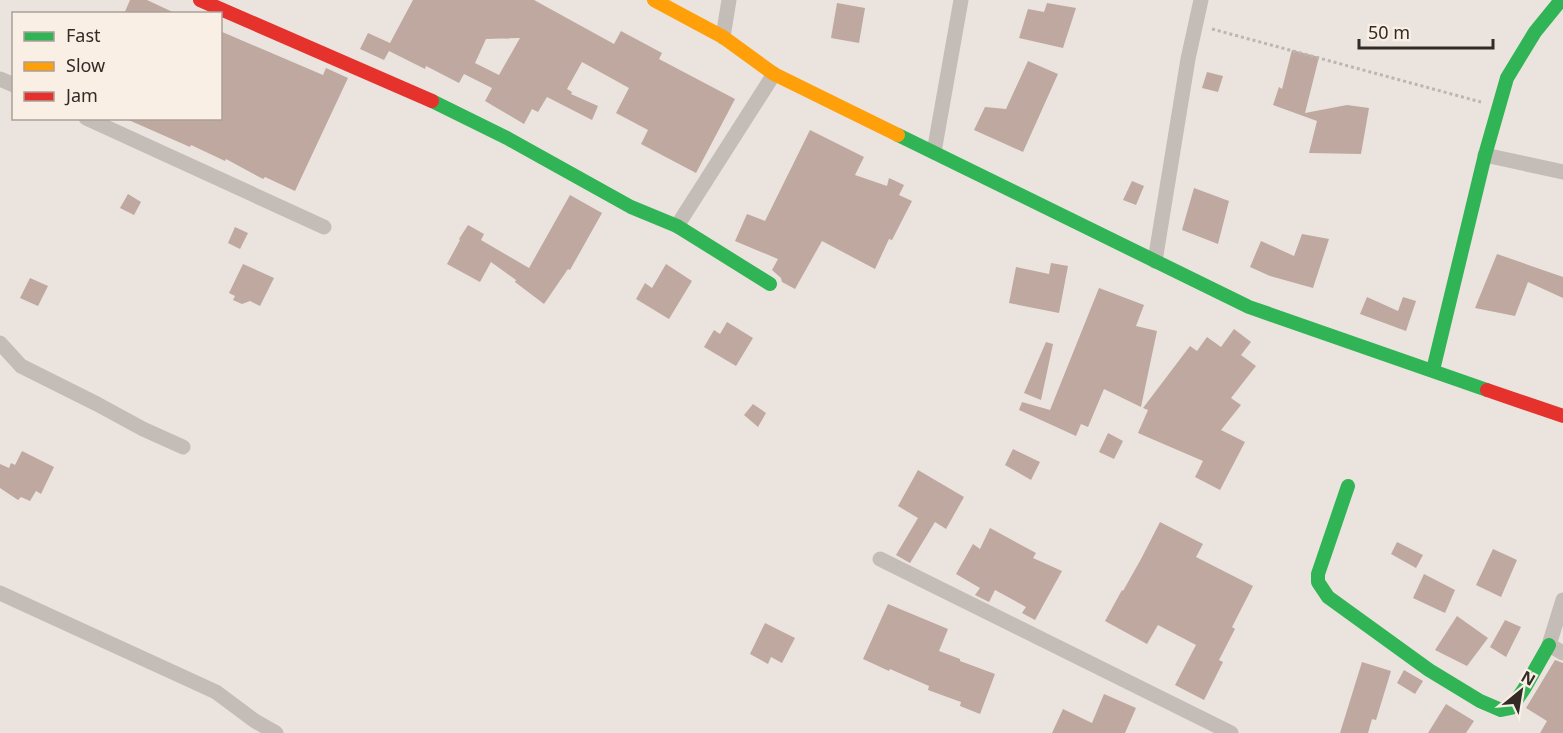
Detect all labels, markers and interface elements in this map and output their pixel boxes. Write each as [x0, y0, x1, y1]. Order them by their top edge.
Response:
legend [12, 12, 222, 120]
scale bar [1359, 12, 1492, 50]
text: 50 m [1368, 20, 1410, 44]
text: Fast [66, 23, 101, 47]
text: Slow [66, 53, 105, 77]
text: Jam [64, 83, 98, 107]
north arrow [1491, 661, 1551, 721]
text: N [1517, 665, 1540, 691]

